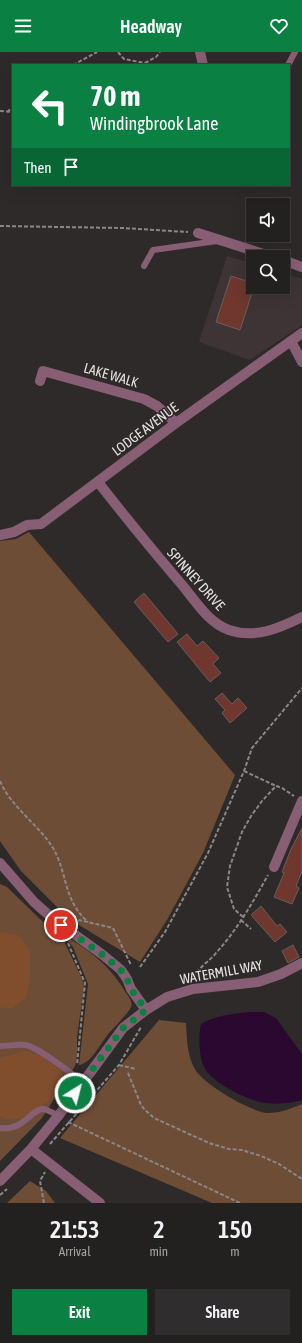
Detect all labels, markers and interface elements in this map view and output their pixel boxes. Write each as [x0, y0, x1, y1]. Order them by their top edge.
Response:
icon: menu [12, 15, 34, 37]
icon: heart [268, 15, 290, 37]
text: Headway [120, 16, 182, 37]
icon: left [24, 80, 76, 132]
text: 70 m [90, 80, 140, 112]
text: Windingbrook Lane [90, 113, 218, 134]
icon: arrive [60, 156, 82, 178]
text: Then [24, 159, 52, 176]
map controls [246, 198, 290, 294]
button: sound [246, 198, 290, 242]
button: search [246, 250, 290, 294]
street label: LAKE WALK [82, 360, 140, 390]
street label: LODGE AVENUE [109, 399, 181, 459]
street label: SPINNEY DRIVE [164, 545, 228, 613]
pin [44, 908, 78, 942]
icon: arrive [50, 914, 72, 936]
street label: WATERMILL WAY [179, 957, 264, 987]
position arrow [54, 1072, 96, 1114]
text: 21:53 [50, 1216, 99, 1243]
text: 2 [153, 1216, 164, 1243]
text: 150 [218, 1216, 252, 1243]
text: Arrival [59, 1244, 91, 1259]
text: min [149, 1244, 168, 1259]
text: m [230, 1244, 240, 1259]
button: Exit [12, 1289, 147, 1335]
button: Share [155, 1289, 290, 1335]

